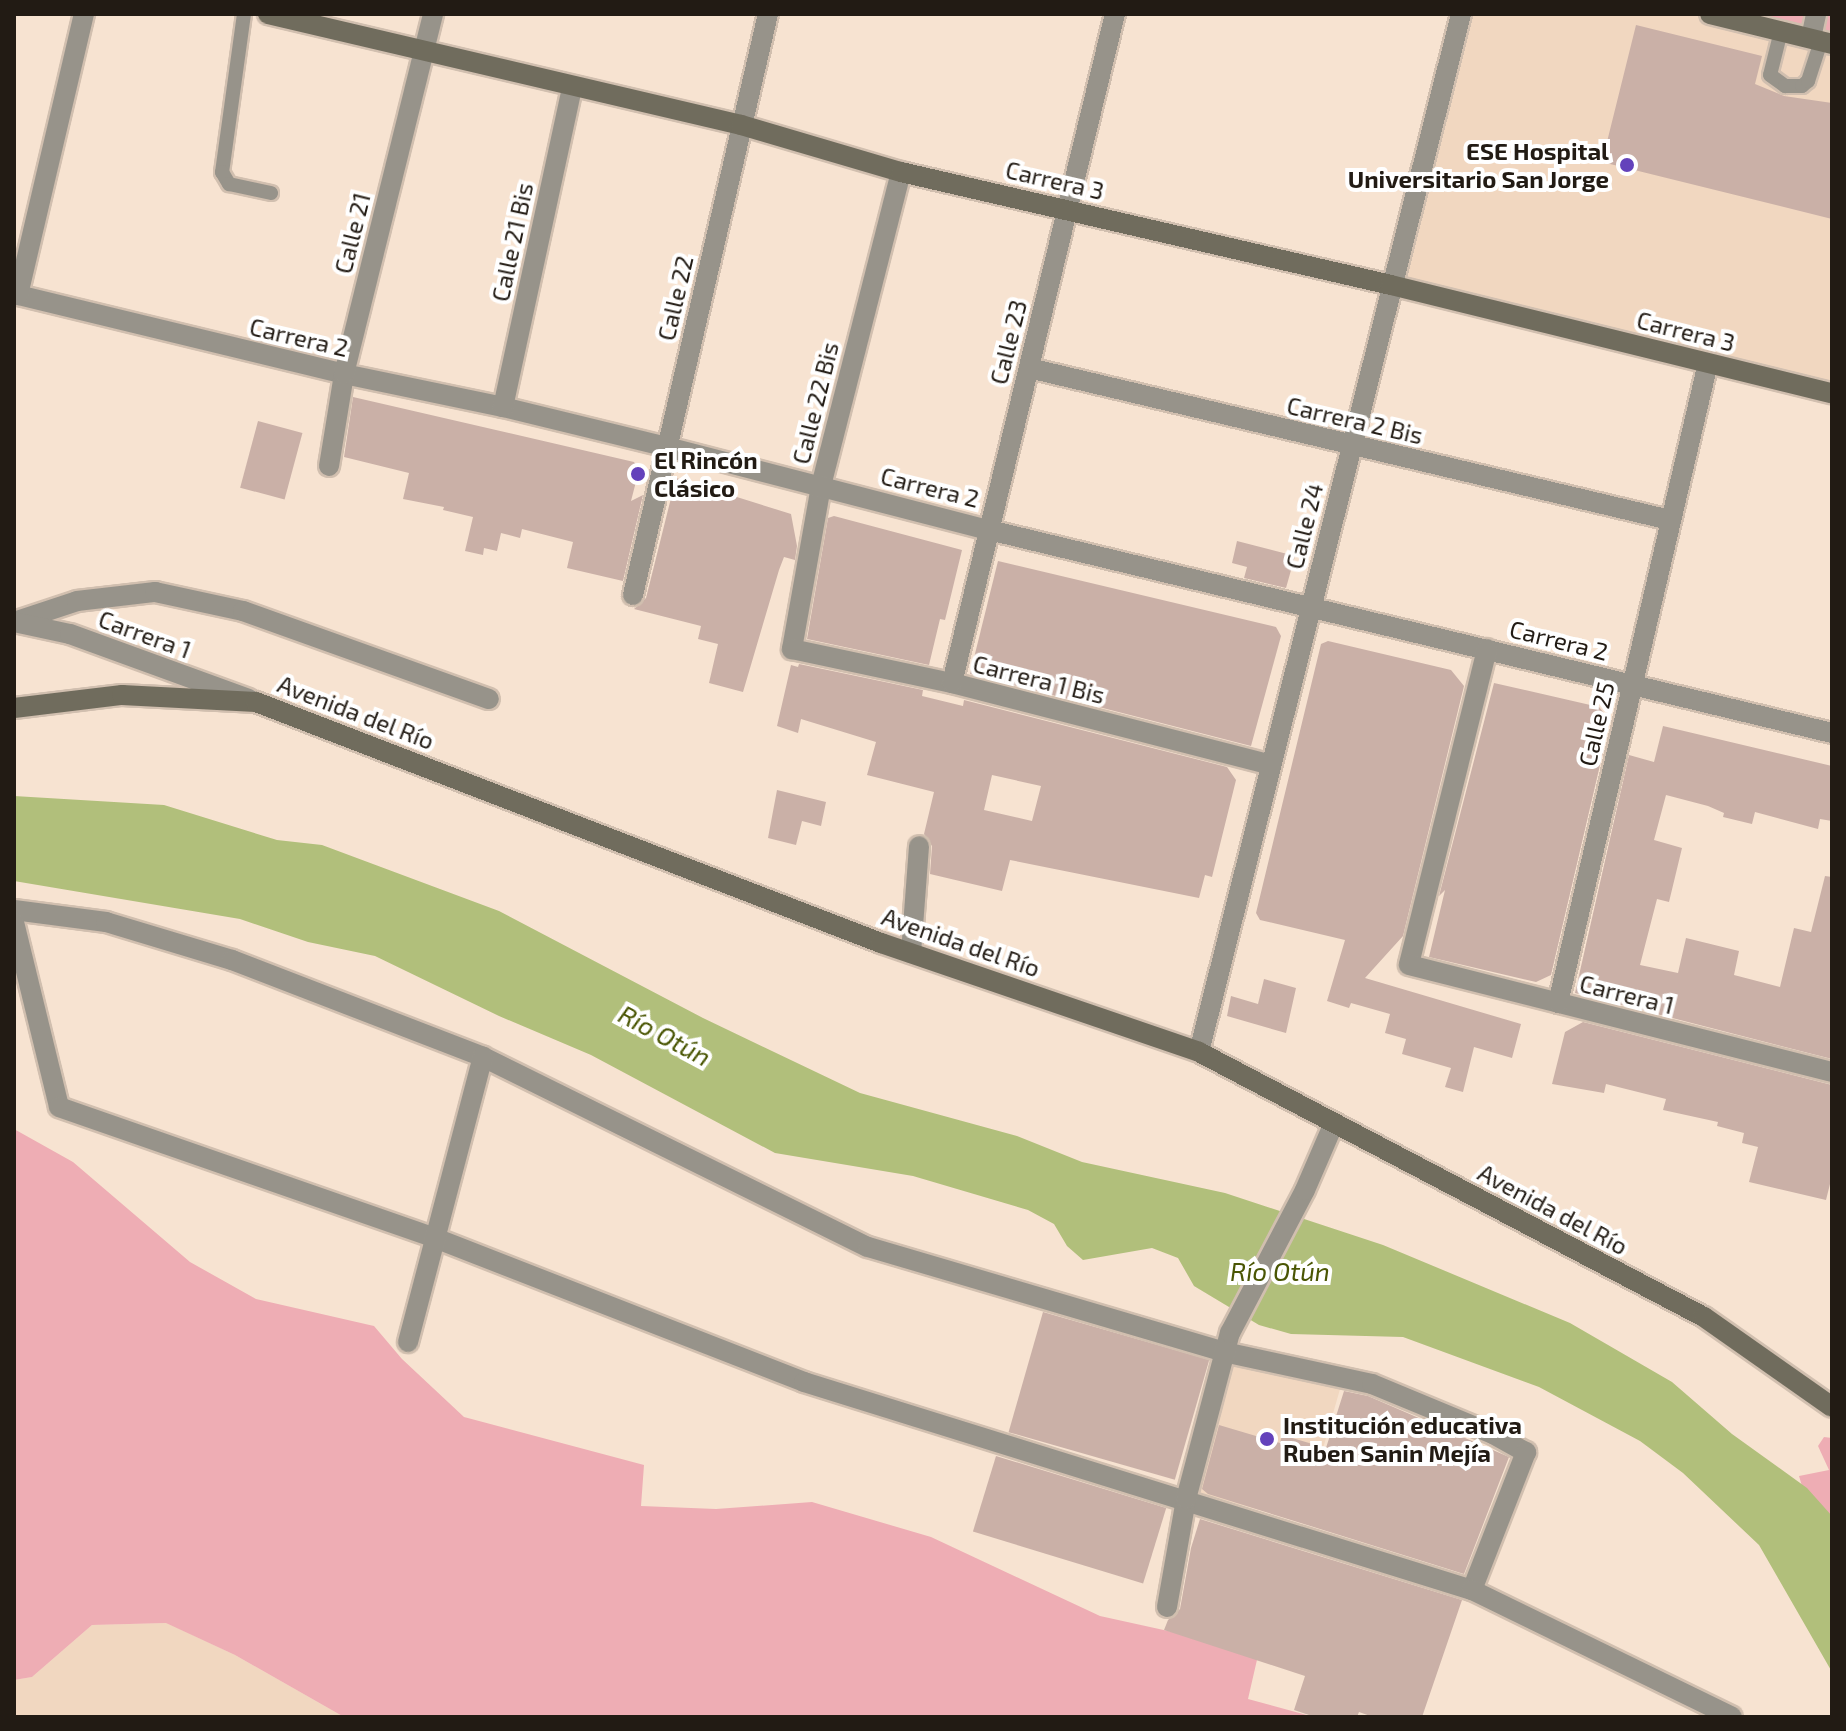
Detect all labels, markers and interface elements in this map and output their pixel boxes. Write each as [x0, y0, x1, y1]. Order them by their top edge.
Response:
place label: ESE Hospital Universitario San Jorge [1347, 137, 1609, 193]
marker: ESE Hospital Universitario San Jorge [1616, 154, 1638, 176]
street label: Carrera 3 [1003, 155, 1107, 205]
street label: Calle 21 Bis [485, 180, 539, 304]
street label: Calle 21 [328, 190, 376, 276]
street label: Calle 22 [651, 253, 699, 343]
street label: Calle 23 [984, 297, 1032, 387]
street label: Carrera 3 [1634, 305, 1738, 357]
street label: Carrera 2 [247, 312, 351, 362]
street label: Calle 22 Bis [786, 339, 844, 467]
street label: Carrera 2 Bis [1284, 390, 1426, 450]
place label: El Rincón Clásico [654, 446, 758, 502]
street label: Carrera 2 [878, 461, 982, 513]
marker: El Rincón Clásico [629, 465, 647, 483]
street label: Calle 24 [1279, 480, 1329, 572]
street label: Carrera 1 [95, 604, 195, 664]
street label: Carrera 2 [1507, 614, 1611, 666]
street label: Carrera 1 Bis [970, 649, 1108, 709]
street label: Avenida del Río [274, 669, 438, 755]
street label: Calle 25 [1572, 679, 1620, 769]
street label: Avenida del Río [878, 901, 1044, 983]
street label: Carrera 1 [1577, 968, 1677, 1020]
water label: Río Otún [614, 998, 716, 1072]
street label: Avenida del Río [1473, 1157, 1633, 1261]
water label: Río Otún [1230, 1255, 1330, 1287]
place label: Institución educativa Ruben Sanin Mejía [1283, 1411, 1522, 1467]
marker: Institución educativa Ruben Sanin Mejía [1258, 1430, 1276, 1448]

